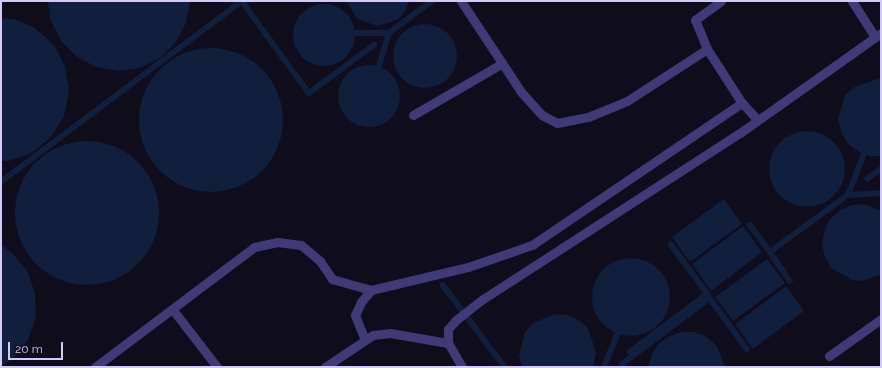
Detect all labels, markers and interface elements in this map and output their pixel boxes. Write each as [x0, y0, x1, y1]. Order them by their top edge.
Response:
scale bar [10, 334, 65, 360]
text: 20 m [15, 342, 43, 356]

